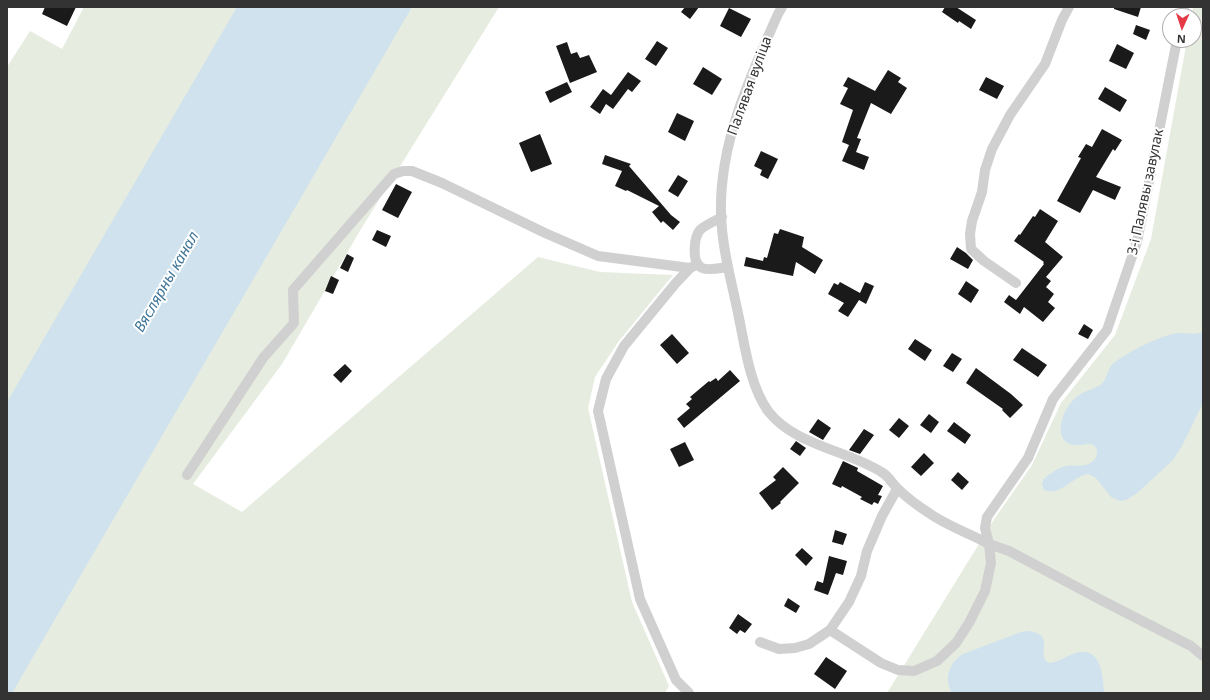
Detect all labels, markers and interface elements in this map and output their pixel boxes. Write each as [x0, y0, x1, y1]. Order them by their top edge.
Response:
north arrow [1162, 8, 1202, 48]
text: N [1177, 32, 1186, 47]
street label: Палявая вуліца [724, 34, 776, 138]
street label: 3-і Палявы завулак [1124, 127, 1168, 257]
water label: Вяслярны канал [131, 229, 203, 335]

